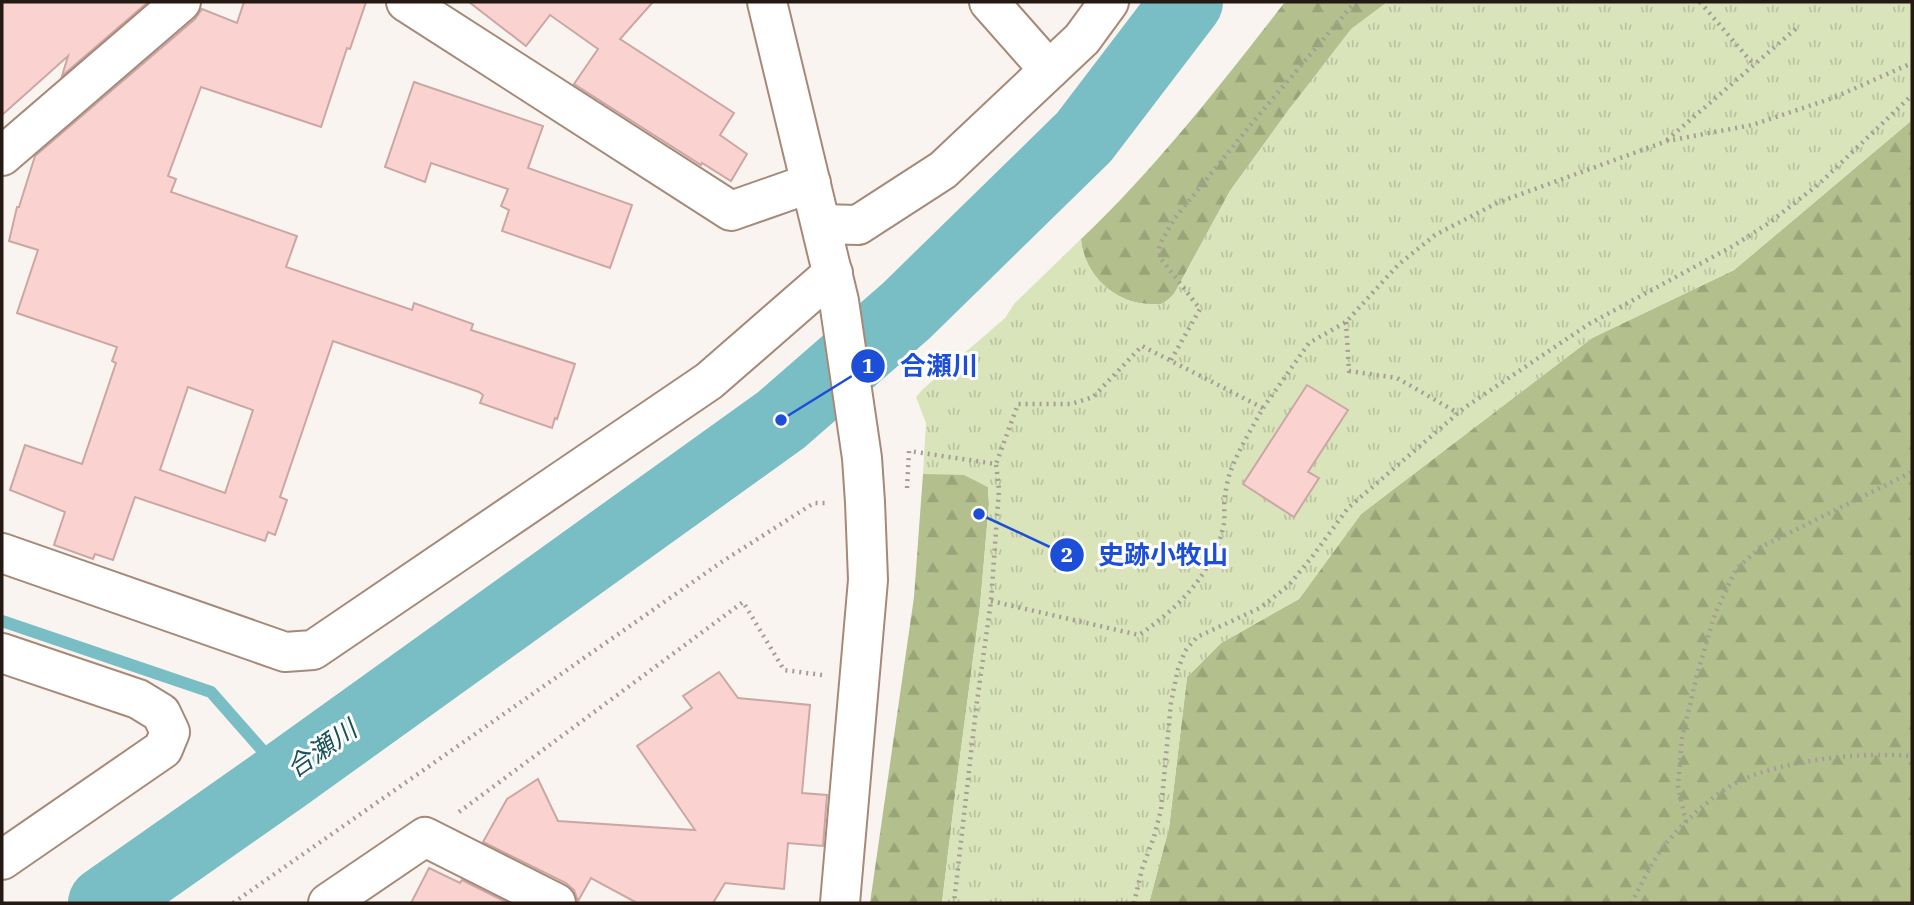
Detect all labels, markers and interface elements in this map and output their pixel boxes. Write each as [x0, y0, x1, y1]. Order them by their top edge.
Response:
callout: 合瀬川 [851, 342, 992, 389]
text: 合瀬川 [900, 348, 978, 382]
text: 1 [862, 351, 874, 379]
callout: 史跡小牧山 [1049, 531, 1242, 578]
text: 史跡小牧山 [1098, 537, 1228, 571]
text: 2 [1061, 540, 1073, 568]
water label: 合瀬川 [279, 710, 365, 784]

